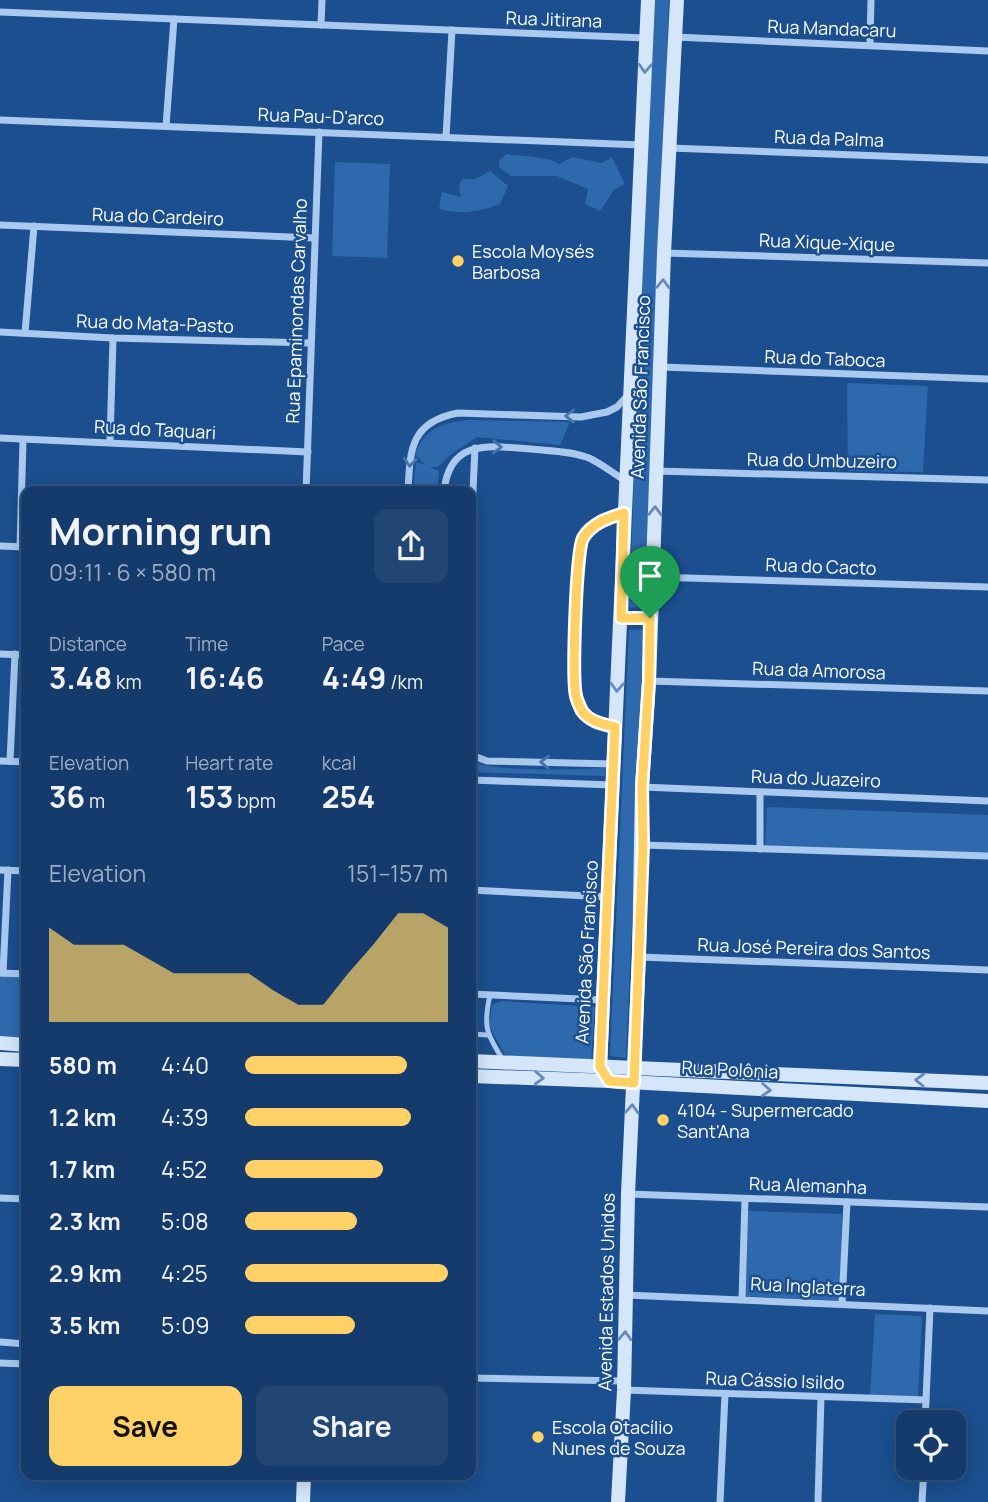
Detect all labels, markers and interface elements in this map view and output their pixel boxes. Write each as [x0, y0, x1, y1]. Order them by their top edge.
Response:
street label: Rua Jitirana [505, 5, 603, 33]
street label: Rua Mandacaru [767, 14, 897, 42]
one-way arrow [637, 63, 652, 74]
street label: Rua Pau-D'arco [257, 102, 385, 130]
street label: Rua da Palma [774, 124, 884, 152]
street label: Rua Epaminondas Carvalho [280, 198, 312, 424]
street label: Rua do Cardeiro [92, 202, 224, 230]
street label: Rua Xique-Xique [758, 228, 896, 256]
place label: Escola Moysés Barbosa [472, 239, 594, 284]
marker: Escola Moysés Barbosa [450, 253, 466, 269]
one-way arrow [656, 278, 671, 289]
street label: Avenida São Francisco [625, 295, 655, 479]
street label: Rua do Mata-Pasto [76, 308, 234, 338]
street label: Rua do Taboca [764, 344, 886, 372]
one-way arrow [564, 409, 575, 424]
street label: Rua do Taquari [93, 414, 217, 444]
one-way arrow [492, 439, 503, 455]
street label: Rua do Umbuzeiro [747, 447, 897, 473]
one-way arrow [403, 457, 418, 468]
text: Morning run [49, 504, 272, 556]
one-way arrow [647, 505, 662, 516]
button: share [374, 509, 448, 583]
pin [620, 546, 680, 618]
street label: Rua do Cacto [765, 552, 877, 580]
text: 09:11 · 6 × 580 m [49, 556, 216, 588]
icon: arrive [631, 557, 669, 595]
text: Distance [49, 631, 127, 657]
text: Time [185, 631, 228, 657]
text: Pace [322, 631, 365, 657]
street label: Rua da Amorosa [752, 656, 886, 684]
text: 3.48 [49, 657, 112, 698]
text: 16:46 [185, 657, 264, 698]
text: 4:49 [322, 657, 386, 698]
text: km [112, 669, 142, 695]
text: /km [386, 669, 423, 695]
one-way arrow [610, 682, 625, 693]
text: Elevation [49, 750, 129, 776]
text: Heart rate [185, 750, 273, 776]
text: kcal [322, 750, 356, 776]
one-way arrow [539, 754, 550, 770]
street label: Rua do Juazeiro [751, 764, 881, 792]
text: 36 [49, 776, 85, 817]
text: 153 [185, 776, 234, 817]
text: 254 [322, 776, 375, 817]
text: m [85, 788, 105, 814]
text: bpm [234, 788, 276, 814]
text: Elevation [49, 857, 146, 889]
text: 151–157 m [347, 857, 448, 889]
street label: Avenida São Francisco [569, 860, 603, 1044]
street label: Rua José Pereira dos Santos [697, 932, 931, 964]
text: 580 m [49, 1049, 117, 1081]
text: 4:40 [161, 1049, 209, 1081]
street label: Rua Polônia [681, 1054, 779, 1084]
one-way arrow [534, 1071, 545, 1086]
one-way arrow [914, 1073, 925, 1088]
one-way arrow [761, 1082, 772, 1097]
place label: 4104 - Supermercado Sant'Ana [677, 1098, 854, 1143]
text: 1.2 km [49, 1101, 116, 1133]
text: 4:39 [161, 1101, 208, 1133]
one-way arrow [625, 1103, 640, 1114]
marker: 4104 - Supermercado Sant'Ana [655, 1112, 671, 1128]
text: 1.7 km [49, 1153, 115, 1185]
text: 4:52 [161, 1153, 207, 1185]
street label: Rua Alemanha [749, 1171, 867, 1199]
street label: Avenida Estados Unidos [592, 1193, 620, 1391]
text: 2.3 km [49, 1205, 121, 1237]
text: 5:08 [161, 1205, 209, 1237]
text: 2.9 km [49, 1257, 122, 1289]
text: 4:25 [161, 1257, 208, 1289]
street label: Rua Inglaterra [750, 1271, 866, 1301]
text: 3.5 km [49, 1309, 120, 1341]
text: 5:09 [161, 1309, 209, 1341]
one-way arrow [617, 1330, 633, 1341]
street label: Rua Cássio Isildo [705, 1366, 845, 1394]
button: Save [49, 1386, 242, 1466]
button: Share [256, 1386, 448, 1466]
map controls [896, 1410, 966, 1480]
button: locate [896, 1410, 966, 1480]
place label: Escola Otacílio Nunes de Souza [552, 1415, 685, 1460]
marker: Escola Otacílio Nunes de Souza [530, 1429, 546, 1445]

